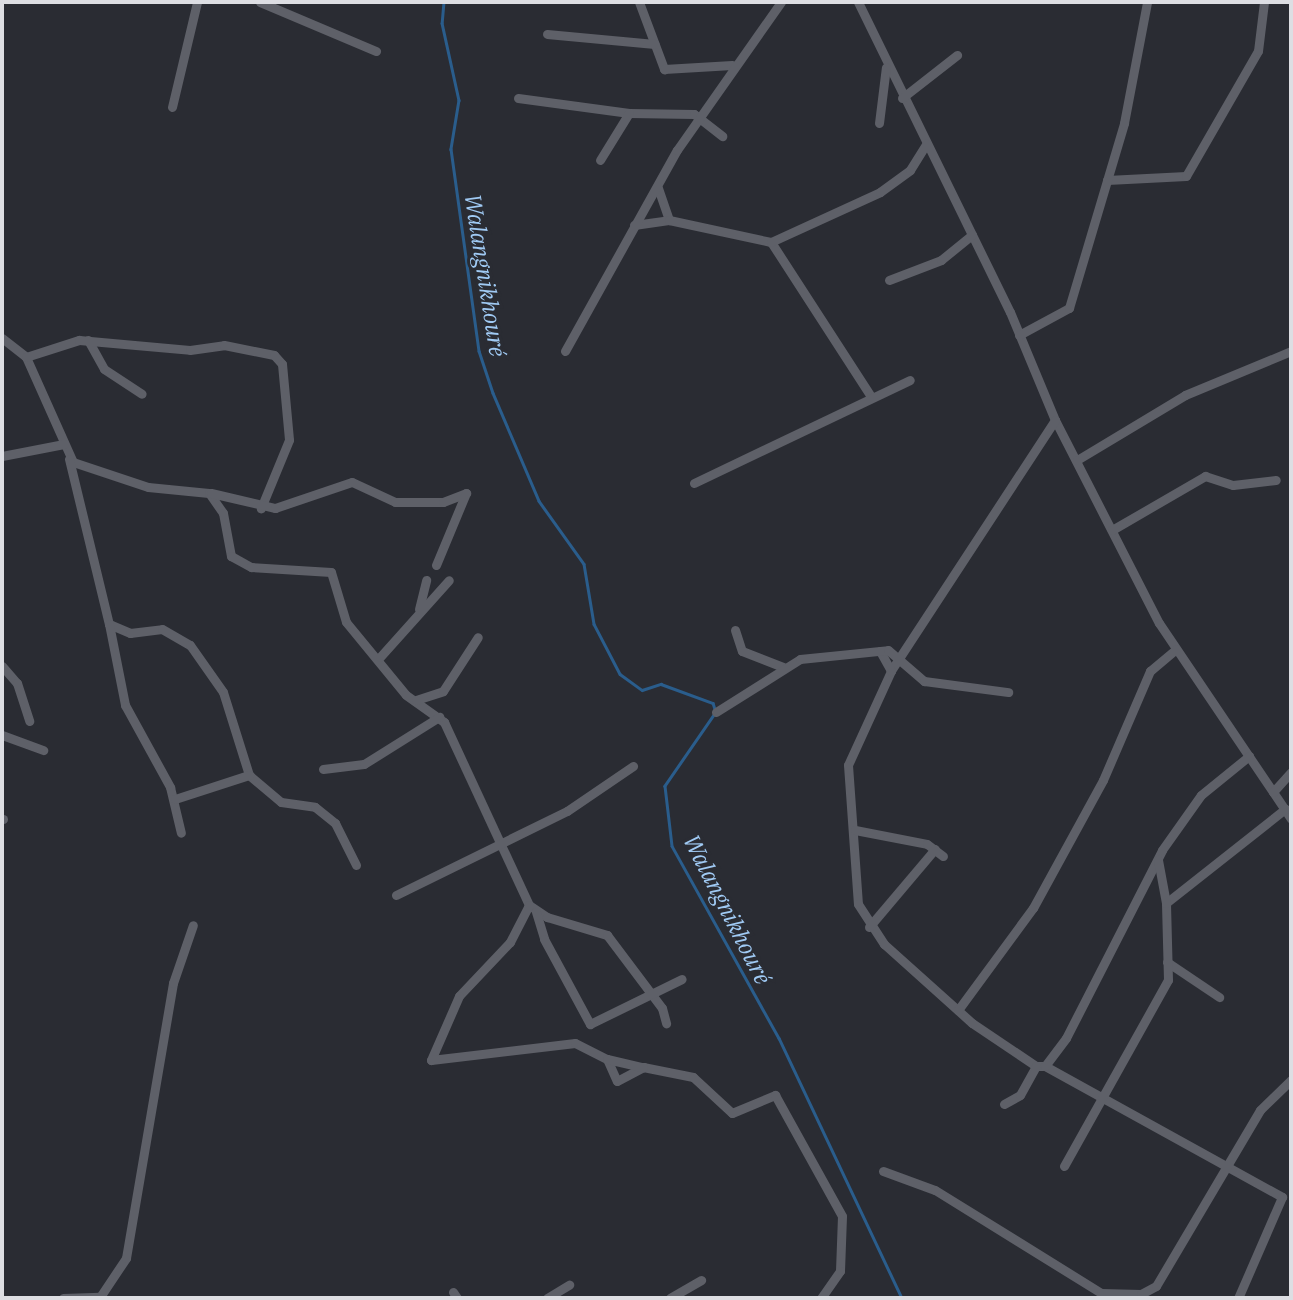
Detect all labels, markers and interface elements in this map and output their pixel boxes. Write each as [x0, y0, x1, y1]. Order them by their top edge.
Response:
water label: Walangnikhouré [460, 192, 512, 358]
water label: Walangnikhouré [678, 829, 778, 989]

